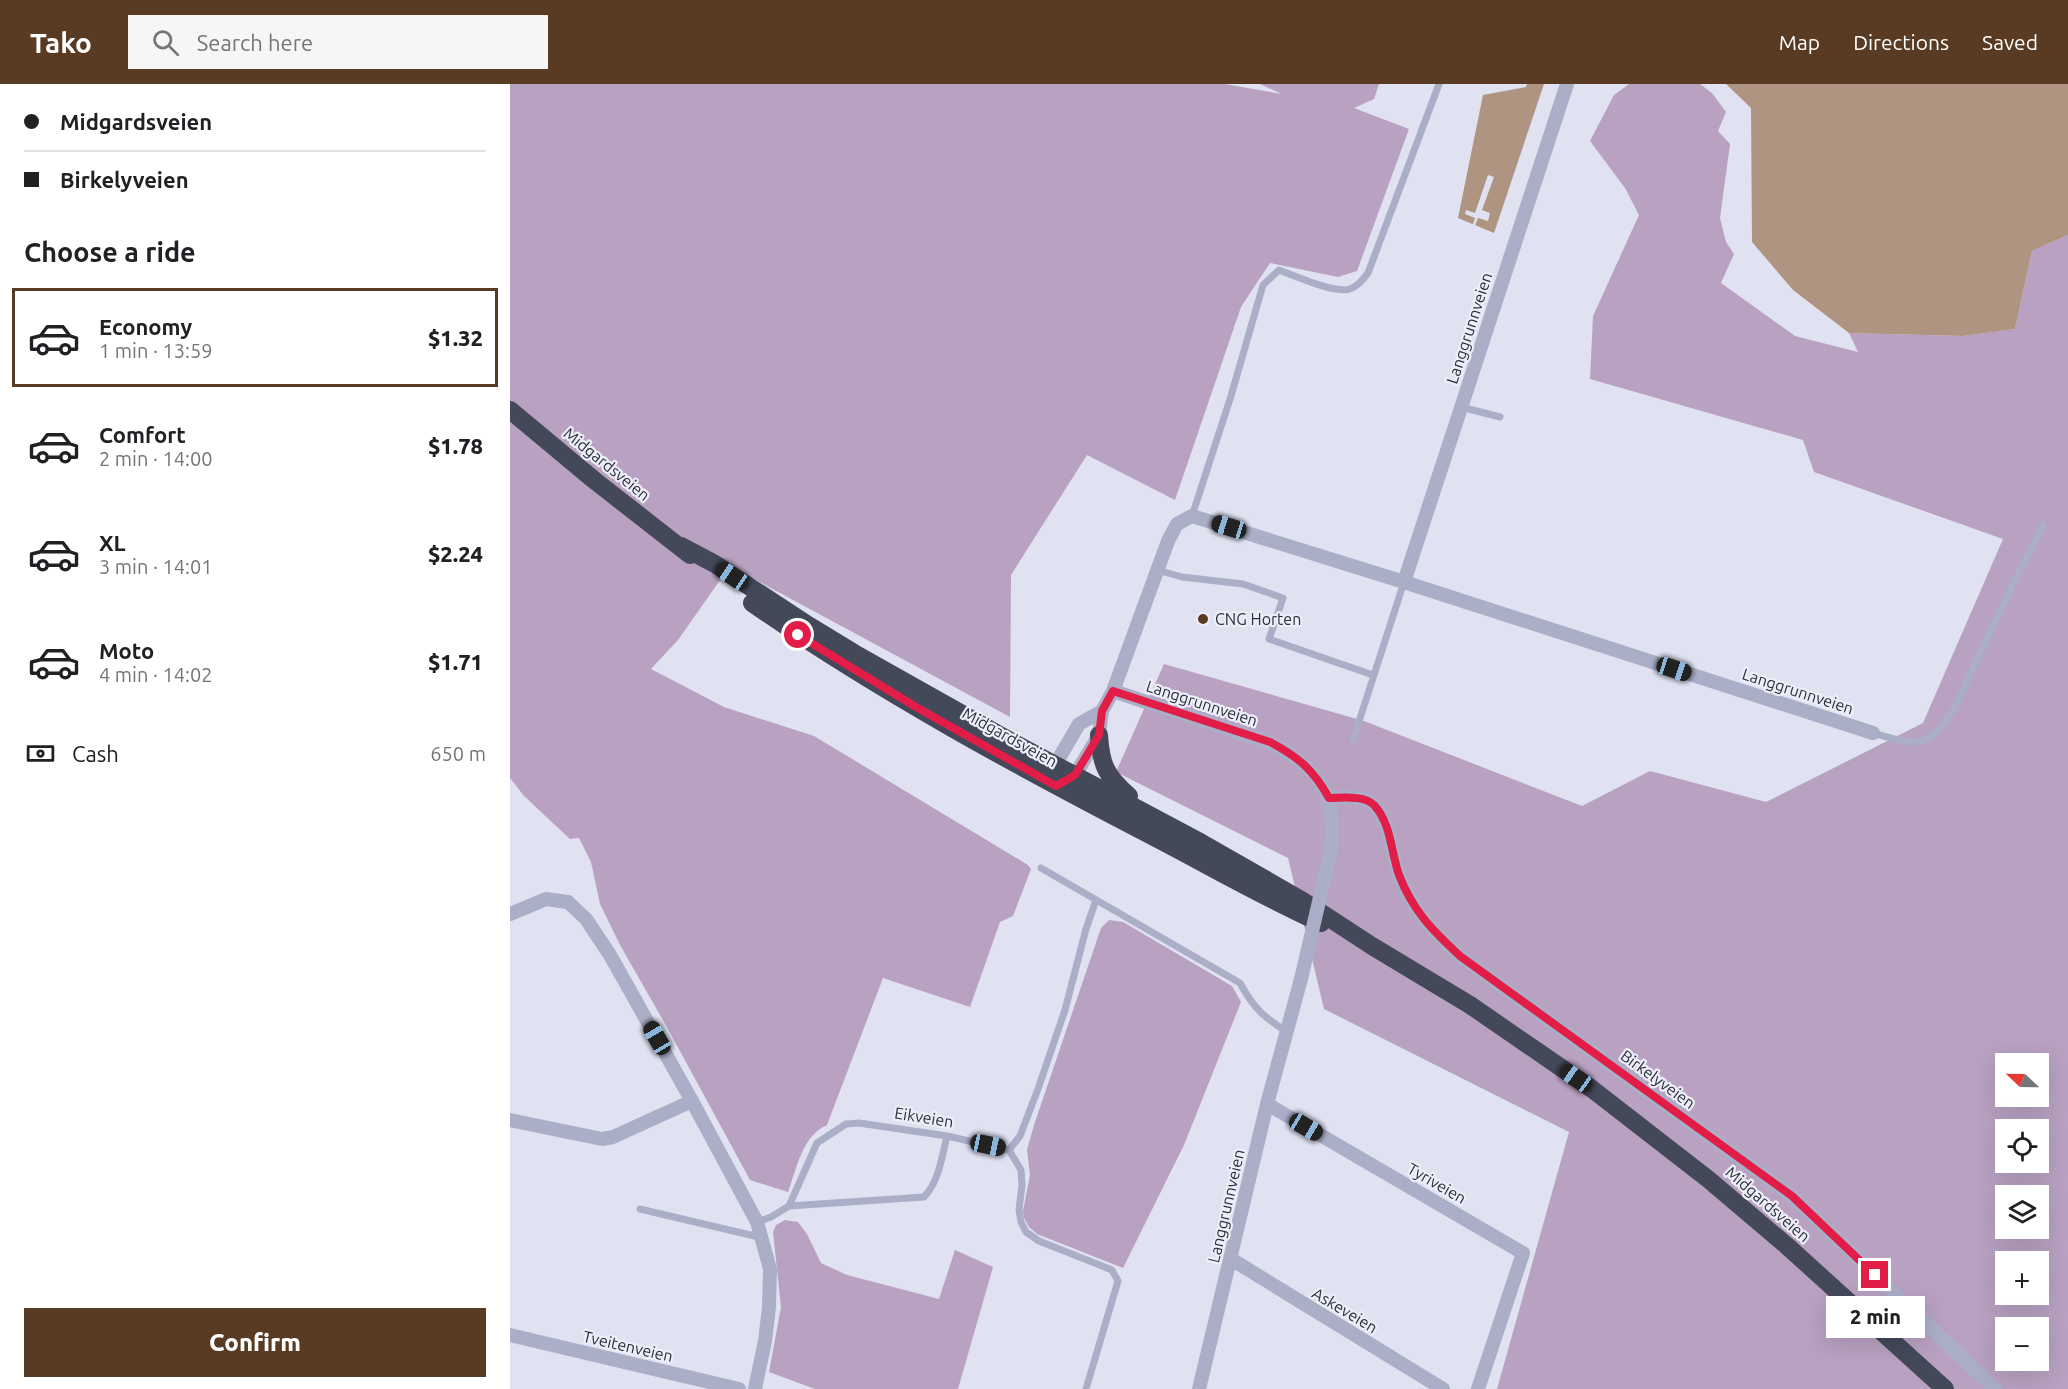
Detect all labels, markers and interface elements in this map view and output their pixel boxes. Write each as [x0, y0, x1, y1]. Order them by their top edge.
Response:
search box [128, 15, 548, 69]
icon: search [149, 26, 182, 59]
text: Tako [30, 27, 92, 58]
text: Search here [197, 30, 313, 55]
text: Map [1779, 30, 1820, 54]
text: Directions [1853, 30, 1949, 54]
text: Saved [1982, 30, 2038, 54]
text: Midgardsveien [60, 109, 212, 134]
text: Birkelyveien [60, 167, 189, 192]
text: Choose a ride [24, 237, 196, 267]
street label: Langgrunnveien [1443, 270, 1495, 386]
icon: car [27, 311, 81, 365]
text: Economy [99, 314, 192, 339]
text: $1.32 [428, 325, 483, 350]
text: 1 min · 13:59 [99, 339, 213, 362]
icon: car [27, 419, 81, 473]
text: Comfort [99, 422, 186, 447]
street label: Midgardsveien [560, 424, 654, 504]
text: $1.78 [428, 433, 483, 458]
text: 2 min · 14:00 [99, 447, 213, 470]
car [1209, 513, 1249, 541]
icon: car [27, 527, 81, 581]
text: XL [99, 530, 126, 555]
text: $2.24 [428, 541, 483, 566]
text: 3 min · 14:01 [99, 555, 213, 578]
car [712, 558, 752, 594]
place label: CNG Horten [1215, 610, 1301, 628]
marker: CNG Horten [1196, 612, 1210, 626]
route start [784, 621, 811, 648]
icon: car [27, 635, 81, 689]
text: Moto [99, 638, 154, 663]
text: $1.71 [428, 649, 483, 674]
car [1654, 655, 1694, 683]
text: 4 min · 14:02 [99, 663, 213, 686]
street label: Langgrunnveien [1740, 665, 1856, 717]
street label: Langgrunnveien [1144, 677, 1260, 729]
street label: Midgardsveien [960, 704, 1060, 770]
icon: cash [24, 737, 57, 770]
text: Cash [72, 741, 119, 766]
text: 650 m [430, 742, 486, 765]
car [640, 1018, 674, 1058]
street label: Birkelyveien [1617, 1046, 1699, 1112]
north arrow [1995, 1053, 2049, 1107]
map controls [1995, 1053, 2049, 1371]
car [1556, 1060, 1596, 1096]
street label: Eikveien [893, 1103, 955, 1131]
car [1286, 1110, 1326, 1144]
button: locate [1995, 1119, 2049, 1173]
car [969, 1132, 1007, 1158]
street label: Langgrunnveien [1204, 1148, 1248, 1264]
street label: Tyriveien [1404, 1159, 1470, 1207]
street label: Midgardsveien [1722, 1163, 1814, 1245]
button: layers [1995, 1185, 2049, 1239]
button: + [1995, 1251, 2049, 1305]
route end [1861, 1261, 1888, 1288]
street label: Askeveien [1309, 1284, 1381, 1336]
callout: 2 min [1826, 1296, 1924, 1338]
text: 2 min [1850, 1305, 1901, 1328]
button: Confirm [24, 1308, 486, 1377]
button: − [1995, 1317, 2049, 1371]
street label: Tveitenveien [581, 1327, 675, 1365]

